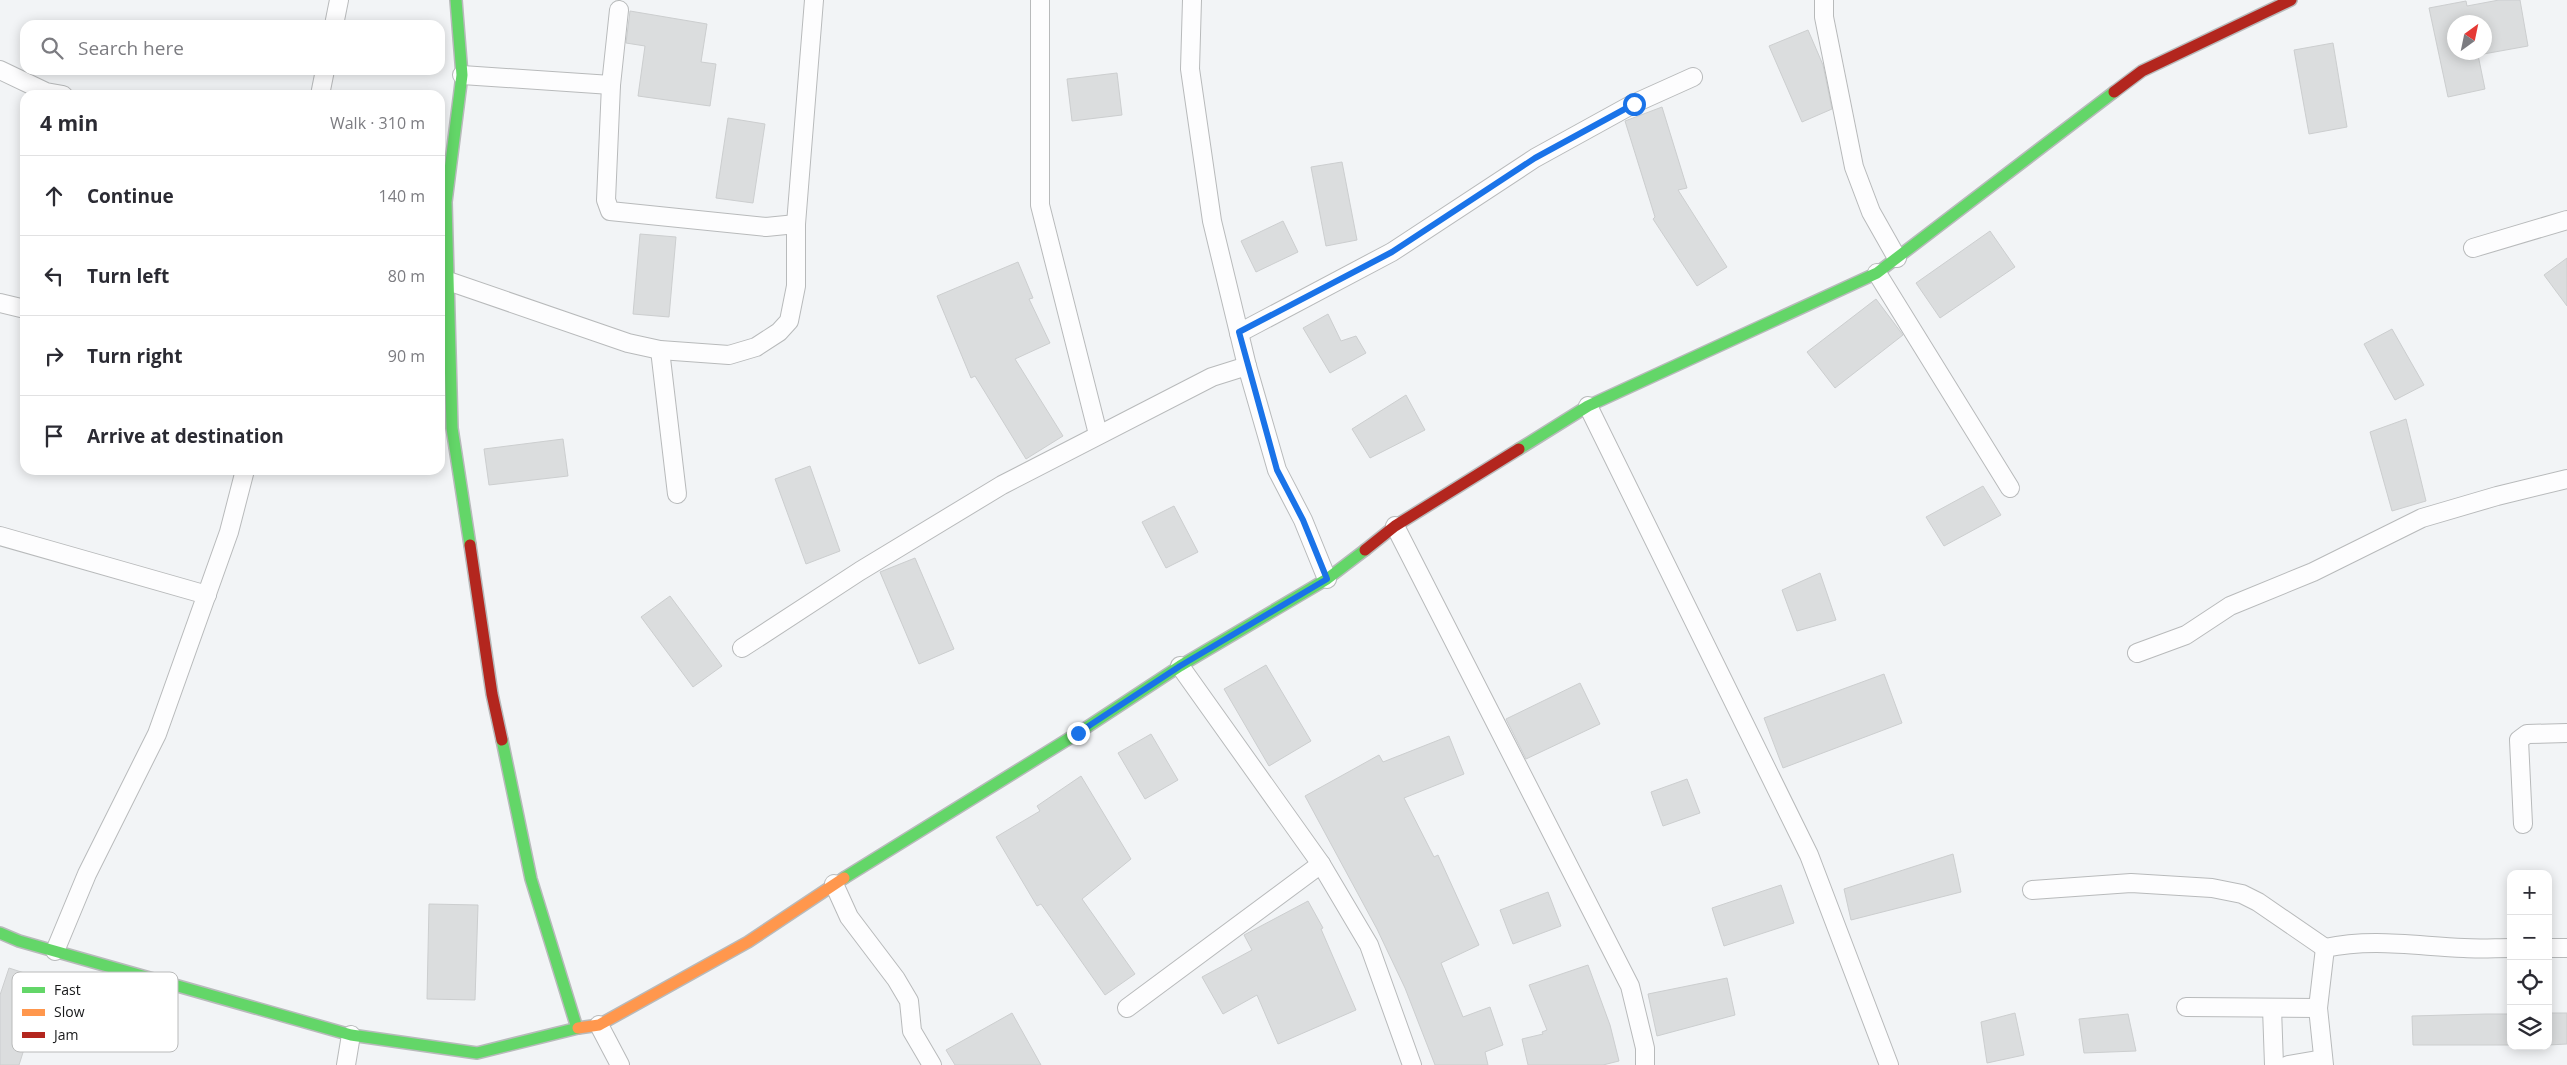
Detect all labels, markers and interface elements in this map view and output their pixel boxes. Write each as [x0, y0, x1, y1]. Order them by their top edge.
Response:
north arrow [2447, 15, 2492, 60]
search box [20, 20, 445, 75]
icon: search [38, 34, 66, 62]
text: Search here [78, 35, 184, 61]
route start [1623, 93, 1646, 116]
text: 4 min [40, 109, 98, 137]
text: Walk · 310 m [330, 112, 425, 134]
icon: ahead [40, 182, 68, 210]
text: Continue [87, 183, 174, 209]
text: 140 m [379, 185, 425, 207]
icon: left [40, 262, 68, 290]
text: Turn left [87, 263, 169, 289]
text: 80 m [388, 265, 425, 287]
icon: right [40, 342, 68, 370]
text: Turn right [87, 343, 182, 369]
text: 90 m [388, 345, 425, 367]
icon: arrive [40, 422, 68, 450]
text: Arrive at destination [87, 423, 284, 449]
route end [1067, 722, 1090, 745]
map controls [2507, 870, 2552, 1050]
button: + [2507, 870, 2552, 915]
button: − [2507, 915, 2552, 960]
button: locate [2507, 960, 2552, 1005]
legend [12, 972, 178, 1052]
text: Fast [54, 980, 81, 999]
text: Slow [54, 1002, 85, 1021]
button: layers [2507, 1005, 2552, 1050]
text: Jam [52, 1025, 79, 1044]

